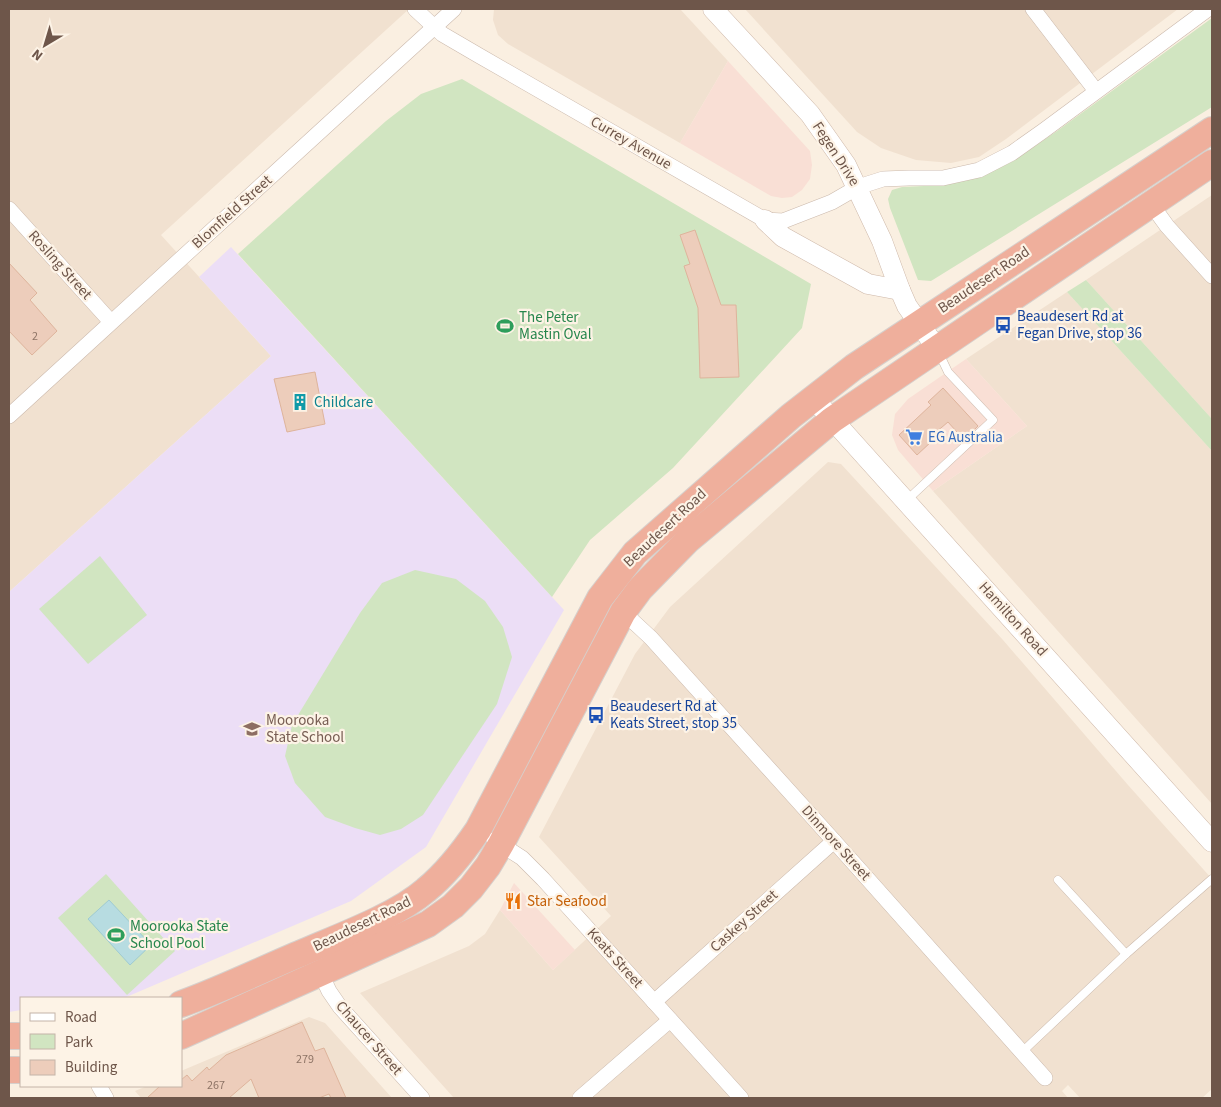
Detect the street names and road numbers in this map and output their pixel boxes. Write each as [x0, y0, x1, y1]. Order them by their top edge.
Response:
street label: Currey Avenue [587, 111, 675, 175]
street label: Fegen Drive [807, 118, 865, 190]
street label: Blomfield Street [187, 170, 277, 254]
street label: Rosling Street [23, 226, 97, 304]
street label: Beaudesert Road [934, 241, 1034, 319]
street label: Beaudesert Road [619, 484, 711, 572]
street label: Hamilton Road [974, 577, 1052, 661]
street label: Dinmore Street [796, 801, 876, 885]
street label: Caskey Street [706, 885, 782, 957]
street label: Beaudesert Road [309, 891, 415, 957]
street label: Keats Street [582, 923, 648, 993]
street label: Chaucer Street [331, 996, 407, 1080]

